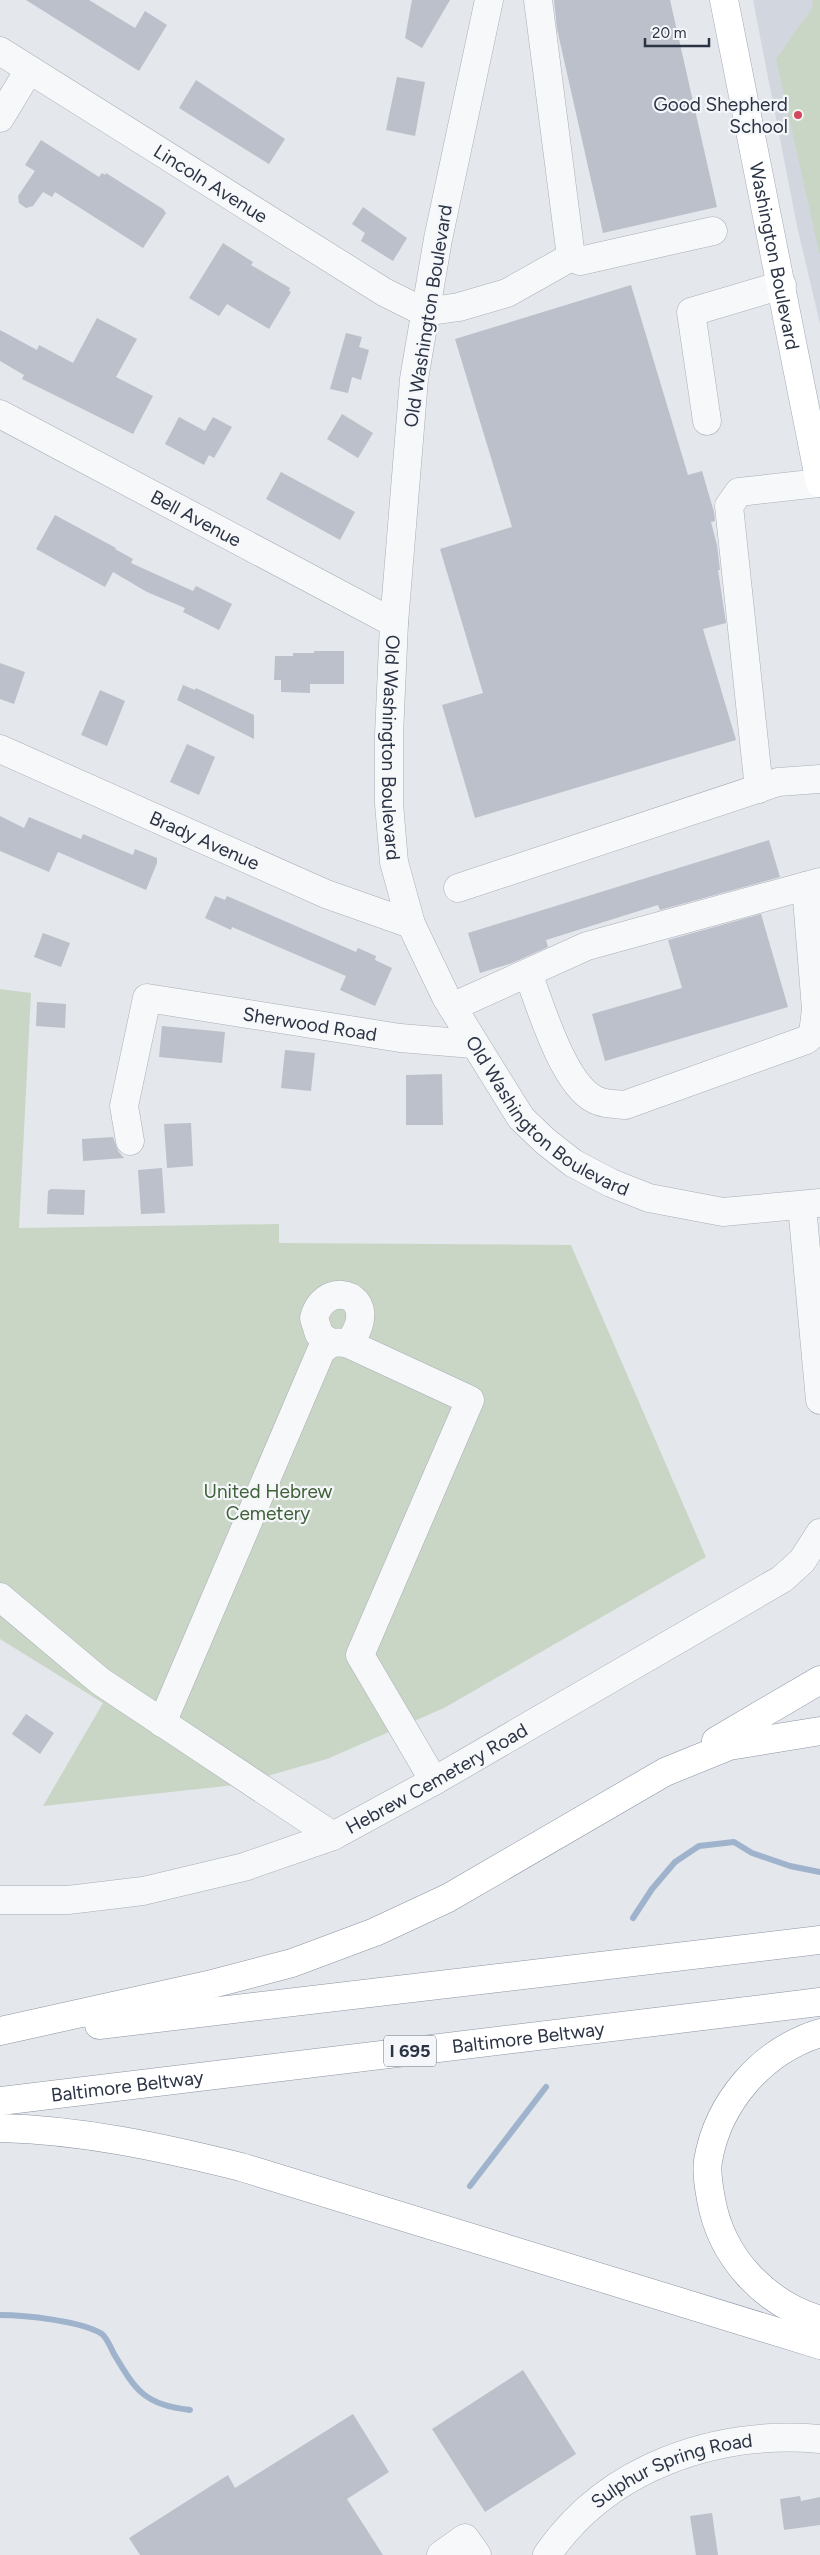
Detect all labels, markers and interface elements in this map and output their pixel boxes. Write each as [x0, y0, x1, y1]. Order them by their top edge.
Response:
scale bar [645, 15, 709, 47]
text: 20 m [652, 24, 686, 42]
place label: Good Shepherd School [653, 93, 788, 138]
marker: Good Shepherd School [792, 109, 804, 121]
street label: Lincoln Avenue [150, 139, 272, 228]
street label: Washington Boulevard [745, 160, 805, 352]
street label: Old Washington Boulevard [399, 203, 457, 429]
street label: Bell Avenue [147, 485, 245, 551]
street label: Old Washington Boulevard [378, 634, 405, 861]
street label: Brady Avenue [146, 806, 263, 874]
street label: Sherwood Road [241, 1002, 379, 1046]
street label: Old Washington Boulevard [461, 1031, 633, 1201]
park label: United Hebrew Cemetery [204, 1480, 333, 1525]
street label: Hebrew Cemetery Road [341, 1718, 531, 1839]
street label: Baltimore Beltway [451, 2017, 606, 2058]
road number: I 695 [384, 2035, 436, 2066]
street label: Baltimore Beltway [50, 2065, 205, 2106]
street label: Sulphur Spring Road [586, 2428, 754, 2513]

